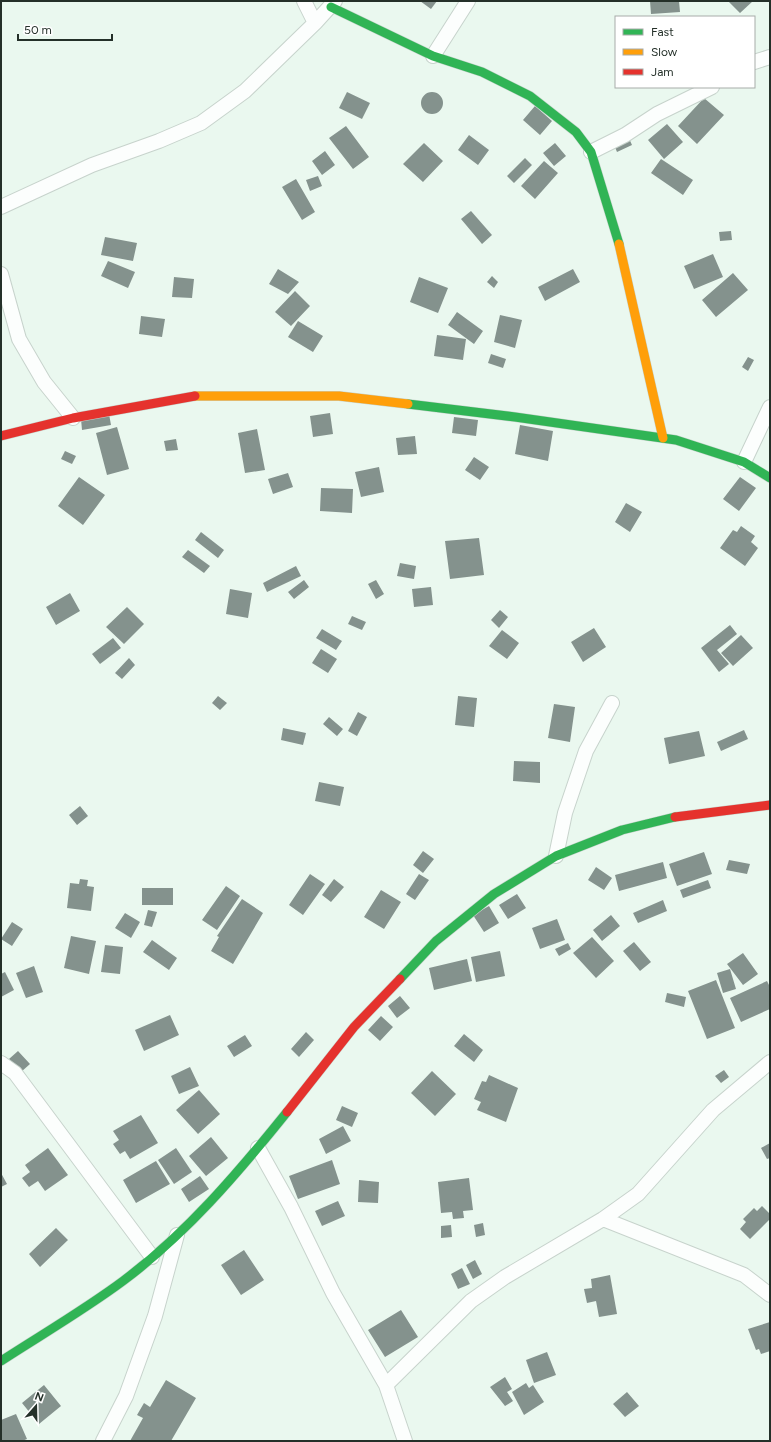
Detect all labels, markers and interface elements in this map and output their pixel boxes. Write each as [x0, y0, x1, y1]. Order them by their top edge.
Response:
scale bar [18, 16, 112, 42]
legend [615, 16, 755, 88]
text: 50 m [24, 23, 52, 37]
text: Fast [651, 25, 674, 39]
text: Slow [651, 45, 678, 59]
text: Jam [651, 65, 674, 79]
north arrow [16, 1386, 56, 1426]
text: N [33, 1390, 45, 1405]

